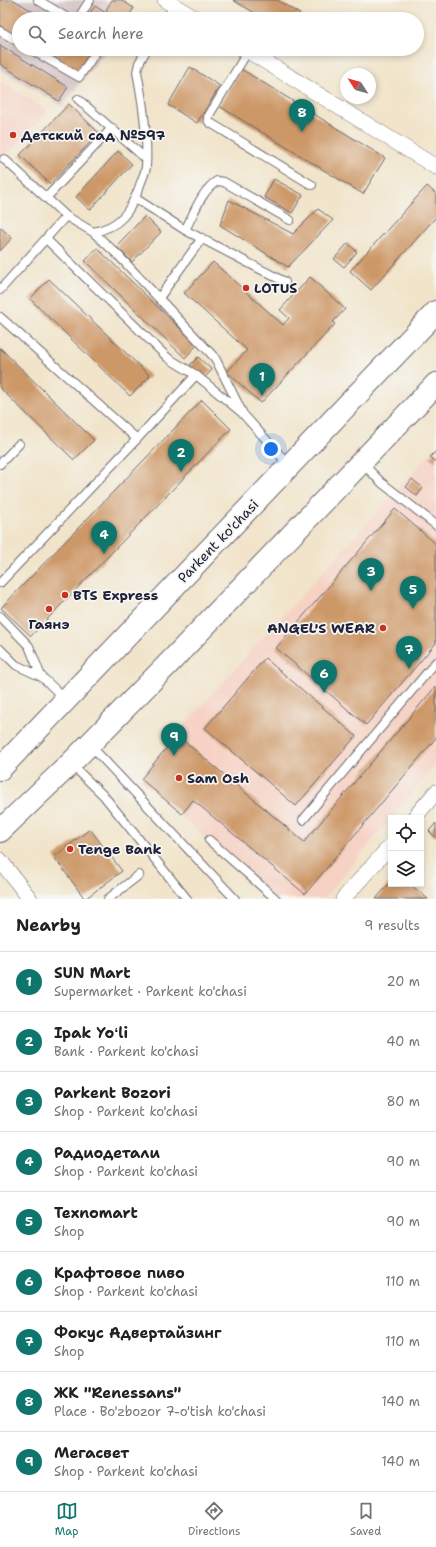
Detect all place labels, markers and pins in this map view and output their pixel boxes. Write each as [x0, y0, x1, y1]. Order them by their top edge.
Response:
pin: 8 [289, 99, 315, 132]
place label: Детский сад №597 [21, 126, 165, 144]
marker: Детский сад №597 [8, 130, 18, 140]
place label: LOTUS [254, 279, 297, 297]
marker: LOTUS [241, 283, 251, 293]
pin: 1 [249, 363, 275, 396]
pin: 2 [168, 439, 194, 472]
pin: 4 [91, 521, 117, 554]
pin: 3 [358, 558, 384, 591]
pin: 5 [400, 576, 426, 609]
place label: BTS Express [73, 586, 158, 604]
marker: BTS Express [60, 590, 70, 600]
marker: Гаянэ [44, 604, 54, 614]
place label: Гаянэ [29, 615, 69, 633]
place label: ANGEL'S WEAR [267, 619, 376, 637]
marker: ANGEL'S WEAR [378, 623, 388, 633]
pin: 7 [396, 636, 422, 669]
pin: 6 [311, 660, 337, 693]
pin: 9 [161, 723, 187, 756]
place label: Sam Osh [187, 769, 249, 787]
marker: Sam Osh [174, 773, 184, 783]
place label: Tenge Bank [78, 840, 162, 858]
marker: Tenge Bank [65, 844, 75, 854]

